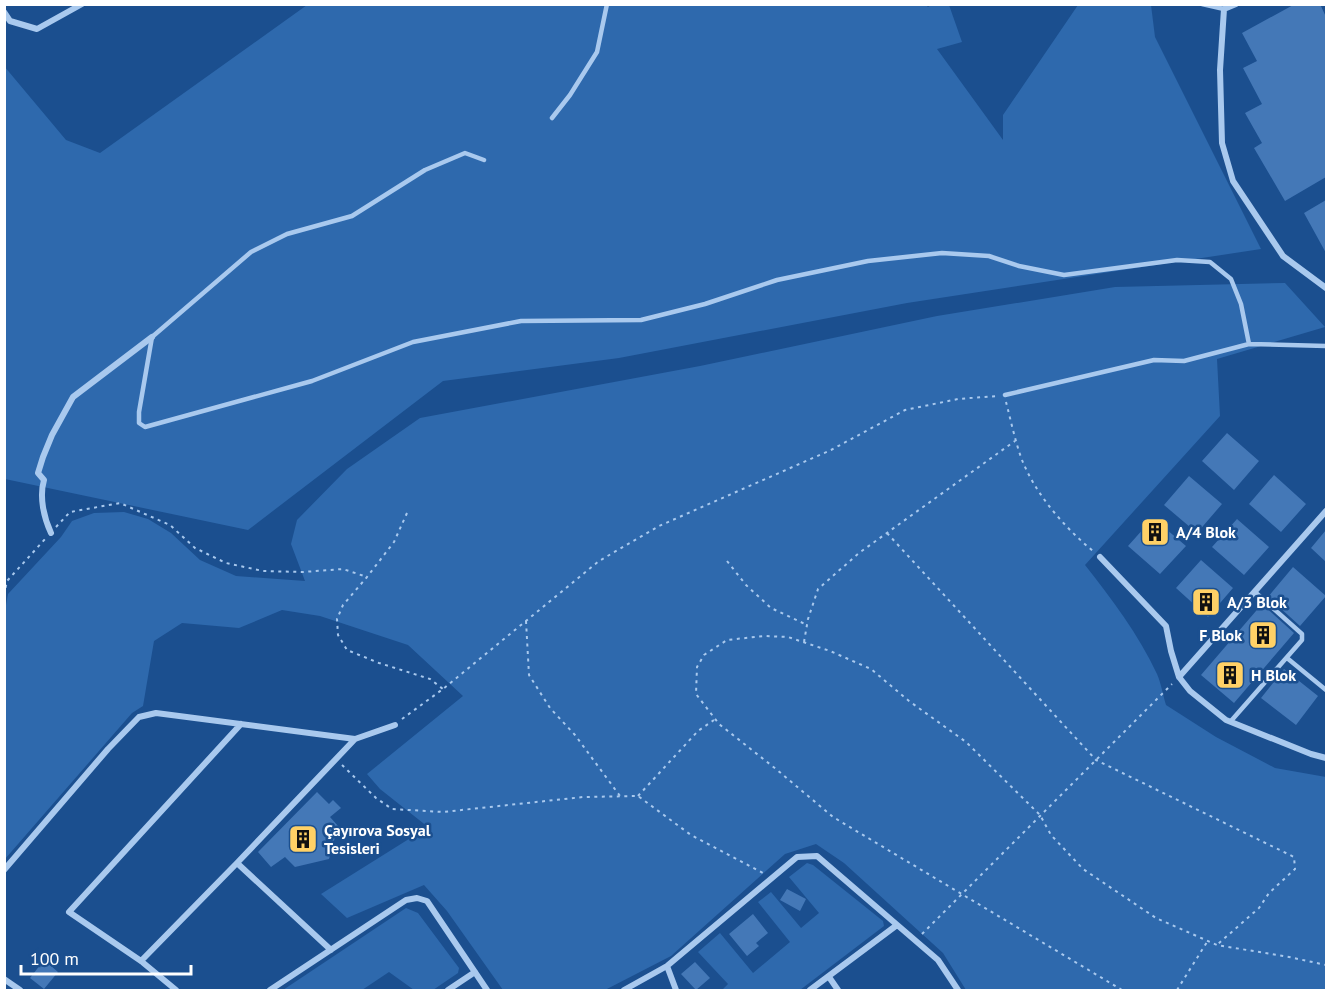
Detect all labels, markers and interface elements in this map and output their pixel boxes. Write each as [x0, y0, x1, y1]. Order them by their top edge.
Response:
building icon: A/4 Blok [1139, 516, 1171, 548]
place label: A/4 Blok [1176, 522, 1236, 542]
building icon: A/3 Blok [1190, 586, 1222, 618]
place label: A/3 Blok [1227, 592, 1287, 612]
building icon: F Blok [1247, 619, 1279, 651]
place label: F Blok [1199, 625, 1242, 645]
building icon: H Blok [1214, 659, 1246, 691]
place label: H Blok [1251, 665, 1296, 685]
place label: Çayırova Sosyal Tesisleri [324, 820, 431, 858]
building icon: Çayırova Sosyal Tesisleri [287, 823, 319, 855]
scale bar [21, 938, 190, 976]
text: 100 m [30, 947, 79, 970]

